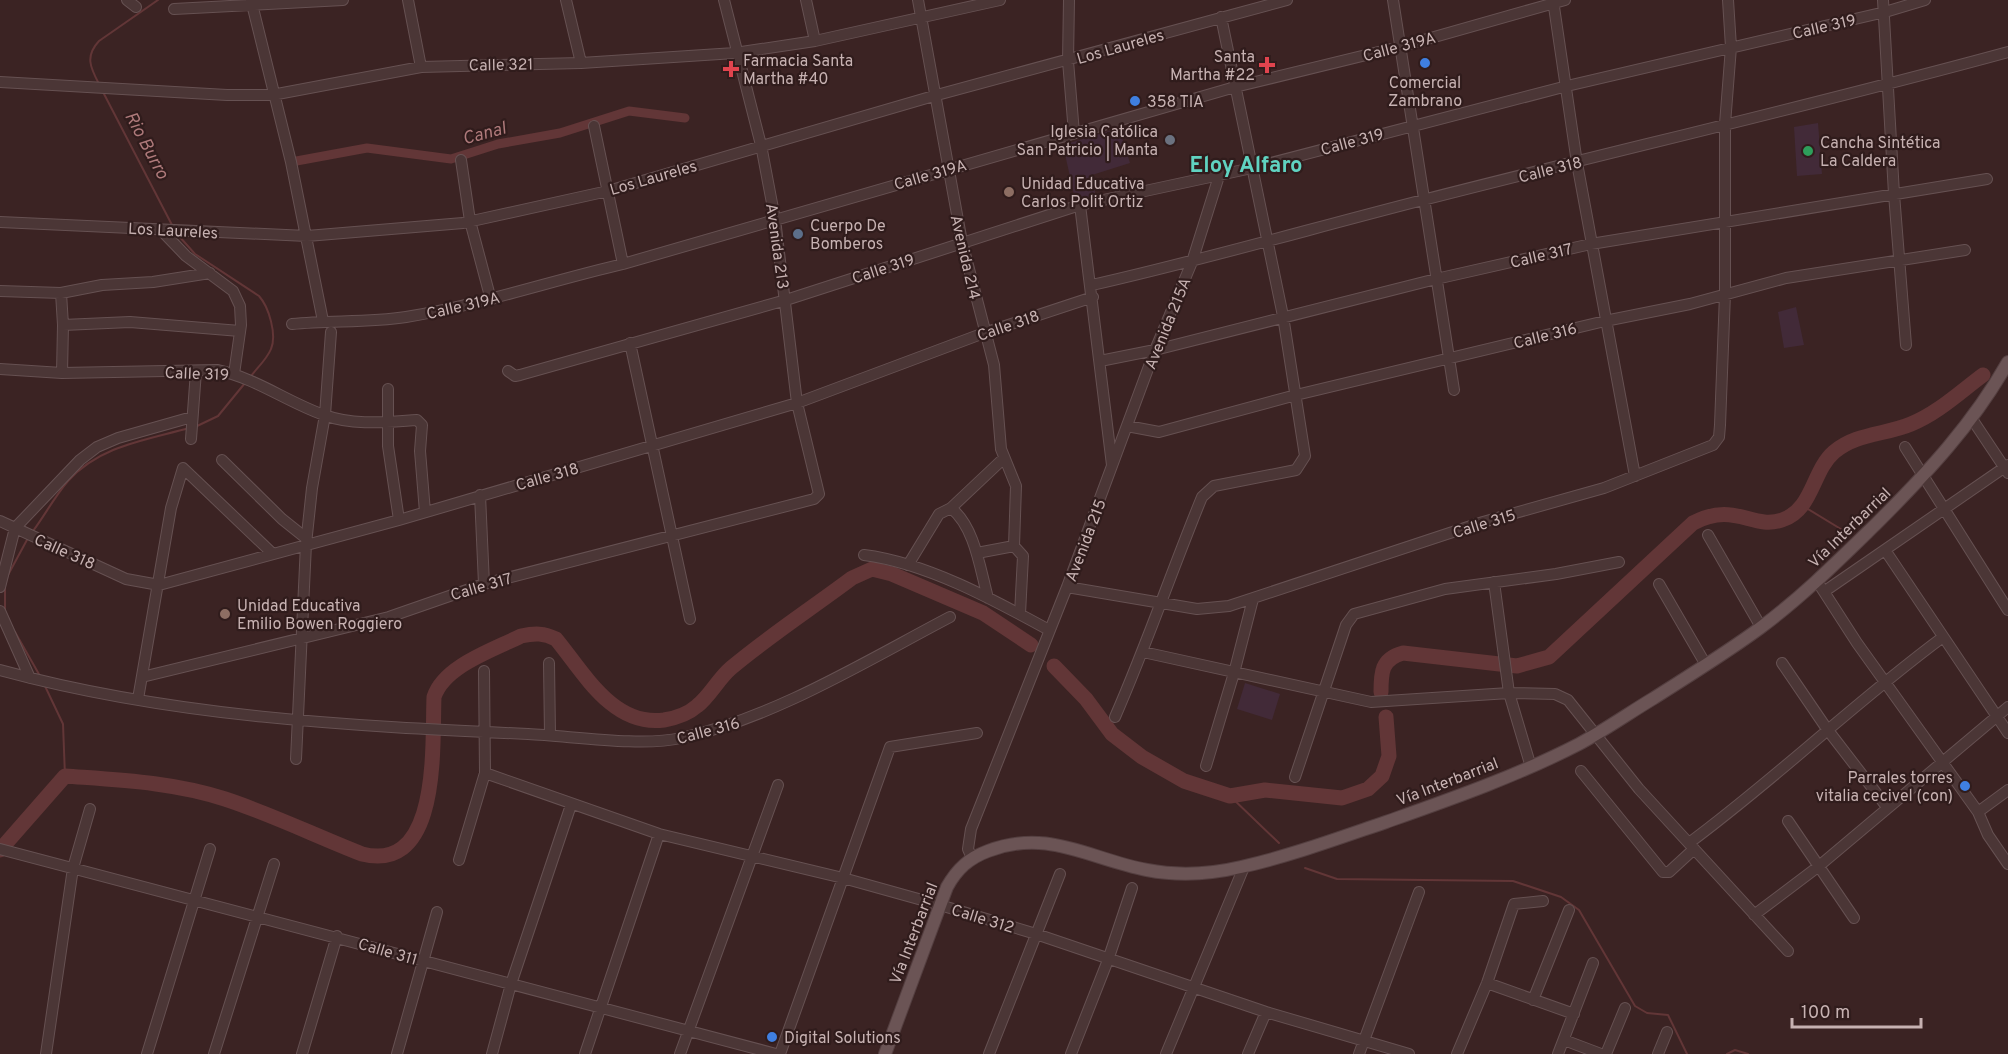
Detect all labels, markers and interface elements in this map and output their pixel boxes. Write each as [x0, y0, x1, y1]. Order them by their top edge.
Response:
street label: Calle 319 [1791, 11, 1858, 45]
street label: Los Laureles [1075, 26, 1167, 70]
street label: Calle 319A [1361, 29, 1438, 67]
place label: Santa Martha #22 [1170, 48, 1255, 86]
place label: Farmacia Santa Martha #40 [743, 52, 853, 90]
street label: Calle 321 [469, 55, 534, 77]
marker: Comercial Zambrano [1418, 56, 1432, 70]
marker: Santa Martha #22 [1260, 58, 1274, 72]
marker: Farmacia Santa Martha #40 [724, 62, 738, 76]
place label: Comercial Zambrano [1388, 74, 1462, 112]
place label: 358 TIA [1147, 93, 1204, 113]
marker: 358 TIA [1128, 94, 1142, 108]
water label: Rio Burro [118, 108, 173, 184]
water label: Canal [460, 117, 510, 151]
place label: Iglesia Católica San Patricio | Manta [1017, 123, 1158, 161]
street label: Calle 319 [1319, 125, 1386, 161]
marker: Iglesia Católica San Patricio | Manta [1163, 133, 1177, 147]
place label: Cancha Sintética La Caldera [1820, 134, 1940, 172]
marker: Cancha Sintética La Caldera [1801, 144, 1815, 158]
district label: Eloy Alfaro [1190, 153, 1302, 180]
street label: Calle 318 [1517, 153, 1584, 188]
street label: Calle 319A [892, 156, 969, 196]
street label: Los Laureles [608, 157, 700, 201]
place label: Unidad Educativa Carlos Polit Ortiz [1021, 175, 1145, 213]
marker: Unidad Educativa Carlos Polit Ortiz [1002, 185, 1016, 199]
street label: Avenida 213 [760, 202, 792, 291]
street label: Avenida 214 [945, 213, 984, 302]
place label: Cuerpo De Bomberos [810, 217, 886, 255]
street label: Los Laureles [127, 220, 218, 244]
marker: Cuerpo De Bomberos [791, 227, 805, 241]
street label: Calle 317 [1508, 240, 1575, 274]
street label: Calle 319 [850, 250, 917, 289]
street label: Avenida 215A [1141, 275, 1196, 373]
street label: Calle 319A [425, 289, 502, 325]
street label: Calle 318 [975, 307, 1043, 347]
street label: Calle 316 [1512, 319, 1579, 354]
street label: Calle 319 [164, 364, 230, 386]
street label: Calle 318 [514, 459, 581, 496]
street label: Vía Interbarrial [1805, 484, 1896, 573]
street label: Avenida 215 [1062, 497, 1112, 585]
street label: Calle 315 [1451, 506, 1519, 544]
street label: Calle 318 [30, 530, 98, 575]
street label: Calle 317 [448, 570, 515, 606]
place label: Unidad Educativa Emilio Bowen Roggiero [237, 597, 402, 635]
marker: Unidad Educativa Emilio Bowen Roggiero [218, 607, 232, 621]
street label: Calle 316 [675, 714, 742, 750]
street label: Vía Interbarrial [1394, 754, 1502, 811]
place label: Parrales torres vitalia cecivel (con) [1816, 769, 1953, 807]
marker: Parrales torres vitalia cecivel (con) [1958, 779, 1972, 793]
street label: Vía Interbarrial [886, 880, 943, 988]
street label: Calle 312 [948, 901, 1016, 939]
street label: Calle 311 [355, 935, 420, 971]
scale bar [1792, 991, 1921, 1029]
text: 100 m [1801, 1002, 1850, 1025]
place label: Digital Solutions [784, 1029, 901, 1049]
marker: Digital Solutions [765, 1030, 779, 1044]

